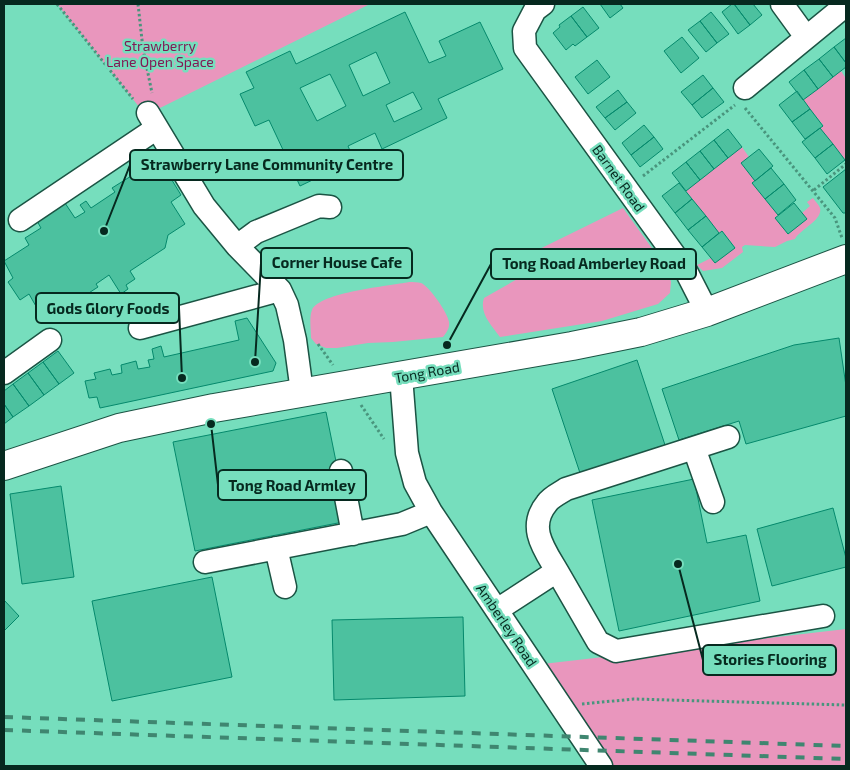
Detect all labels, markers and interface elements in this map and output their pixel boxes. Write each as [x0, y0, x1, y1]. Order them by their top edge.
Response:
park label: Strawberry Lane Open Space [106, 37, 214, 70]
street label: Barnet Road [589, 141, 649, 215]
callout: Strawberry Lane Community Centre [130, 150, 403, 180]
text: Strawberry Lane Community Centre [141, 155, 393, 174]
callout: Corner House Cafe [261, 248, 412, 278]
callout: Tong Road Amberley Road [491, 249, 696, 279]
text: Corner House Cafe [272, 253, 402, 271]
text: Tong Road Amberley Road [502, 254, 686, 273]
callout: Gods Glory Foods [36, 293, 179, 323]
text: Gods Glory Foods [47, 299, 169, 318]
street label: Tong Road [393, 358, 461, 386]
callout: Tong Road Armley [218, 470, 366, 500]
text: Tong Road Armley [228, 476, 356, 495]
street label: Amberley Road [473, 580, 541, 670]
callout: Stories Flooring [703, 645, 836, 675]
text: Stories Flooring [713, 650, 827, 668]

